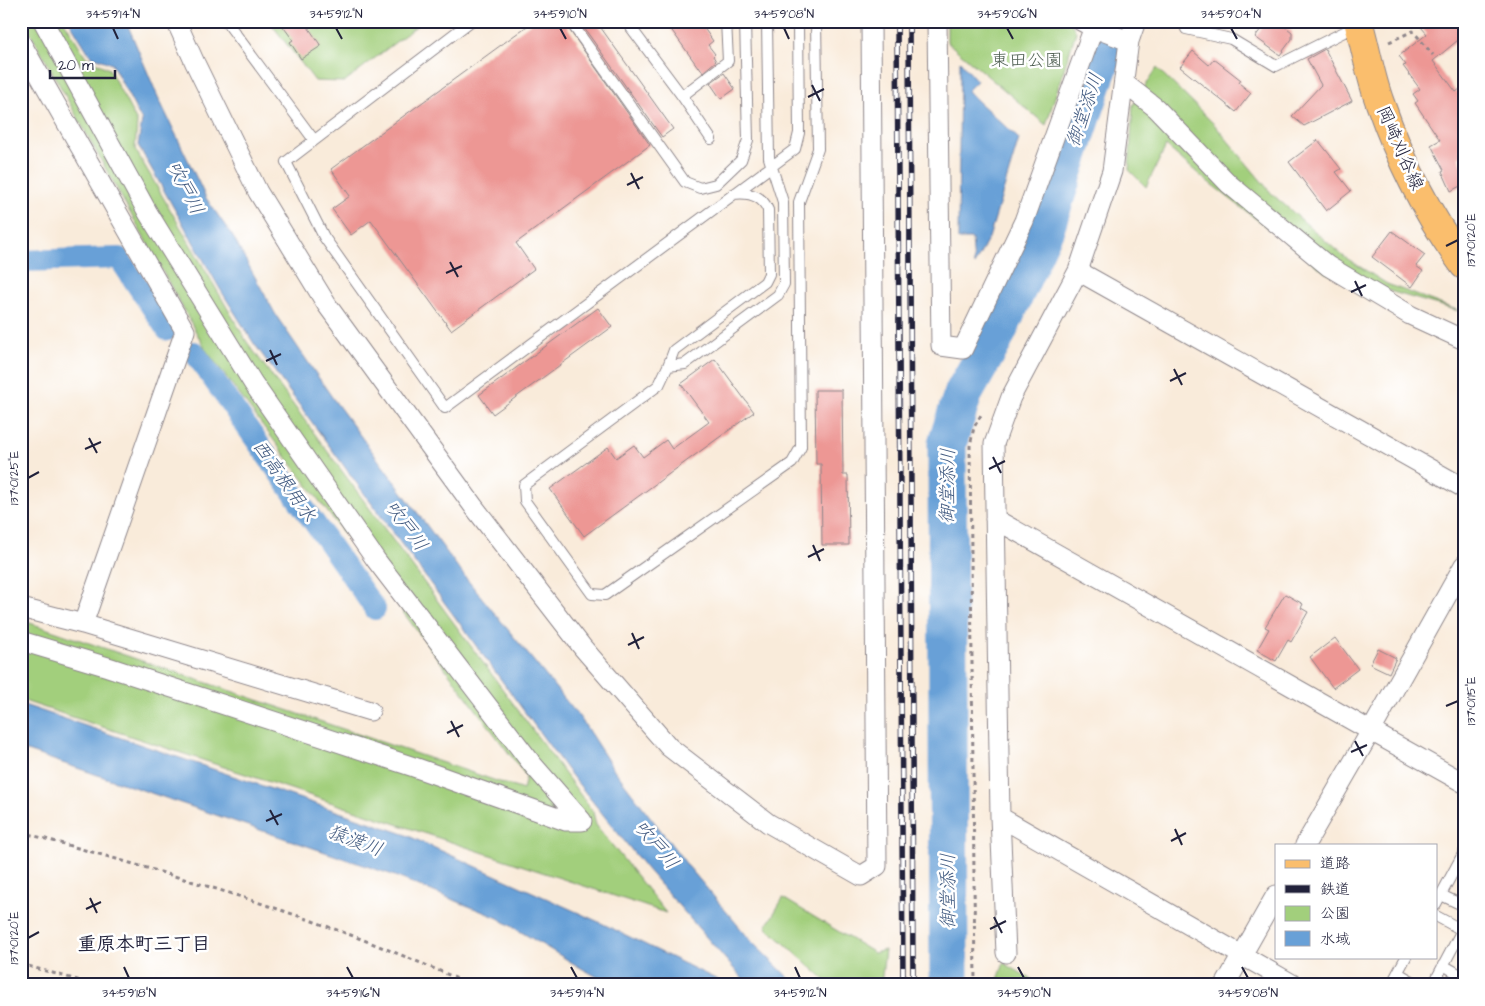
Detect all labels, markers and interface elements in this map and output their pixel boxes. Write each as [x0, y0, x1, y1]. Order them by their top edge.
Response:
text: 34°59'14"N [86, 6, 141, 23]
text: 34°59'12"N [310, 6, 363, 23]
text: 34°59'10"N [533, 6, 587, 23]
text: 34°59'08"N [754, 6, 814, 23]
text: 34°59'06"N [977, 6, 1037, 23]
text: 34°59'04"N [1201, 6, 1262, 23]
scale bar [50, 48, 115, 80]
park label: 東田公園 [991, 48, 1063, 73]
text: 20 m [58, 55, 94, 76]
water label: 御堂添川 [1060, 70, 1110, 150]
street label: 岡崎刈谷線 [1370, 102, 1430, 194]
water label: 吹戸川 [160, 156, 210, 220]
text: 137°01'20"E [1463, 213, 1480, 267]
water label: 西高根用水 [246, 434, 322, 528]
water label: 御堂添川 [934, 448, 962, 524]
text: 137°01'25"E [6, 451, 23, 505]
water label: 吹戸川 [378, 495, 434, 557]
text: 137°01'15"E [1463, 677, 1480, 725]
water label: 吹戸川 [627, 814, 685, 876]
water label: 猿渡川 [324, 818, 386, 864]
legend [1275, 844, 1438, 958]
water label: 御堂添川 [935, 853, 962, 929]
text: 道路 [1320, 853, 1350, 874]
text: 鉄道 [1320, 879, 1350, 900]
text: 公園 [1320, 903, 1350, 924]
text: 137°01'20"E [6, 911, 23, 965]
text: 水域 [1320, 929, 1350, 950]
district label: 重原本町三丁目 [77, 931, 211, 958]
text: 34°59'18"N [102, 985, 156, 1002]
text: 34°59'16"N [326, 985, 380, 1002]
text: 34°59'14"N [550, 985, 605, 1002]
text: 34°59'12"N [774, 985, 827, 1002]
text: 34°59'10"N [997, 985, 1051, 1002]
text: 34°59'08"N [1218, 985, 1278, 1002]

